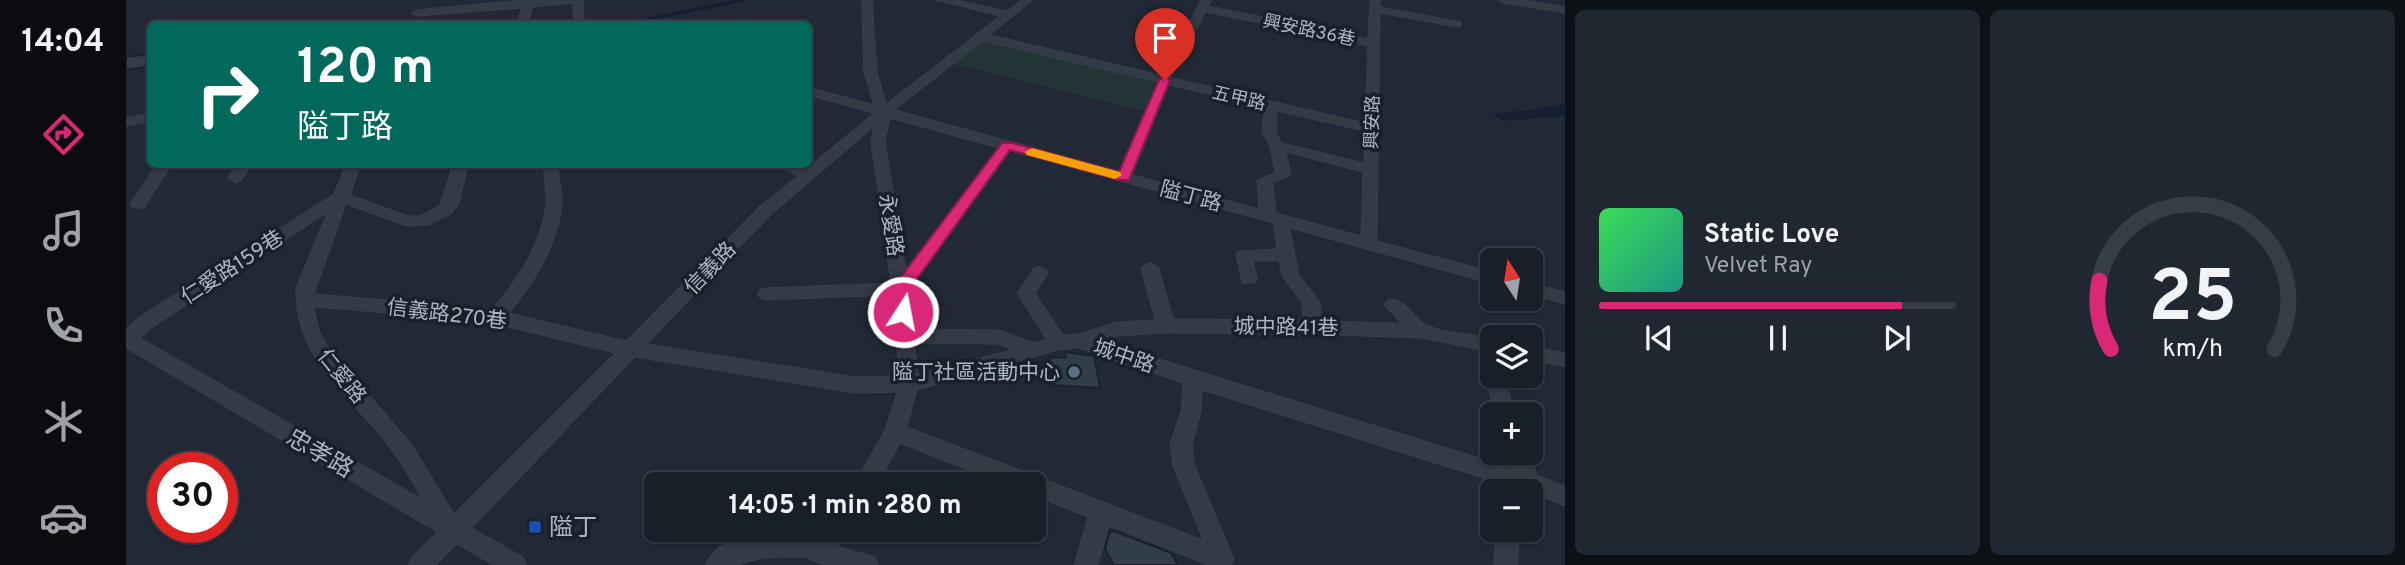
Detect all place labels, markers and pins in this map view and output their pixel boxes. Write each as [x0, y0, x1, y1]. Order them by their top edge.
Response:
pin [1135, 8, 1195, 80]
place label: 隘丁社區活動中心 [892, 360, 1060, 387]
marker: 隘丁社區活動中心 [1066, 364, 1082, 380]
place label: 隘丁 [549, 514, 597, 544]
marker: 隘丁 [527, 519, 543, 535]

